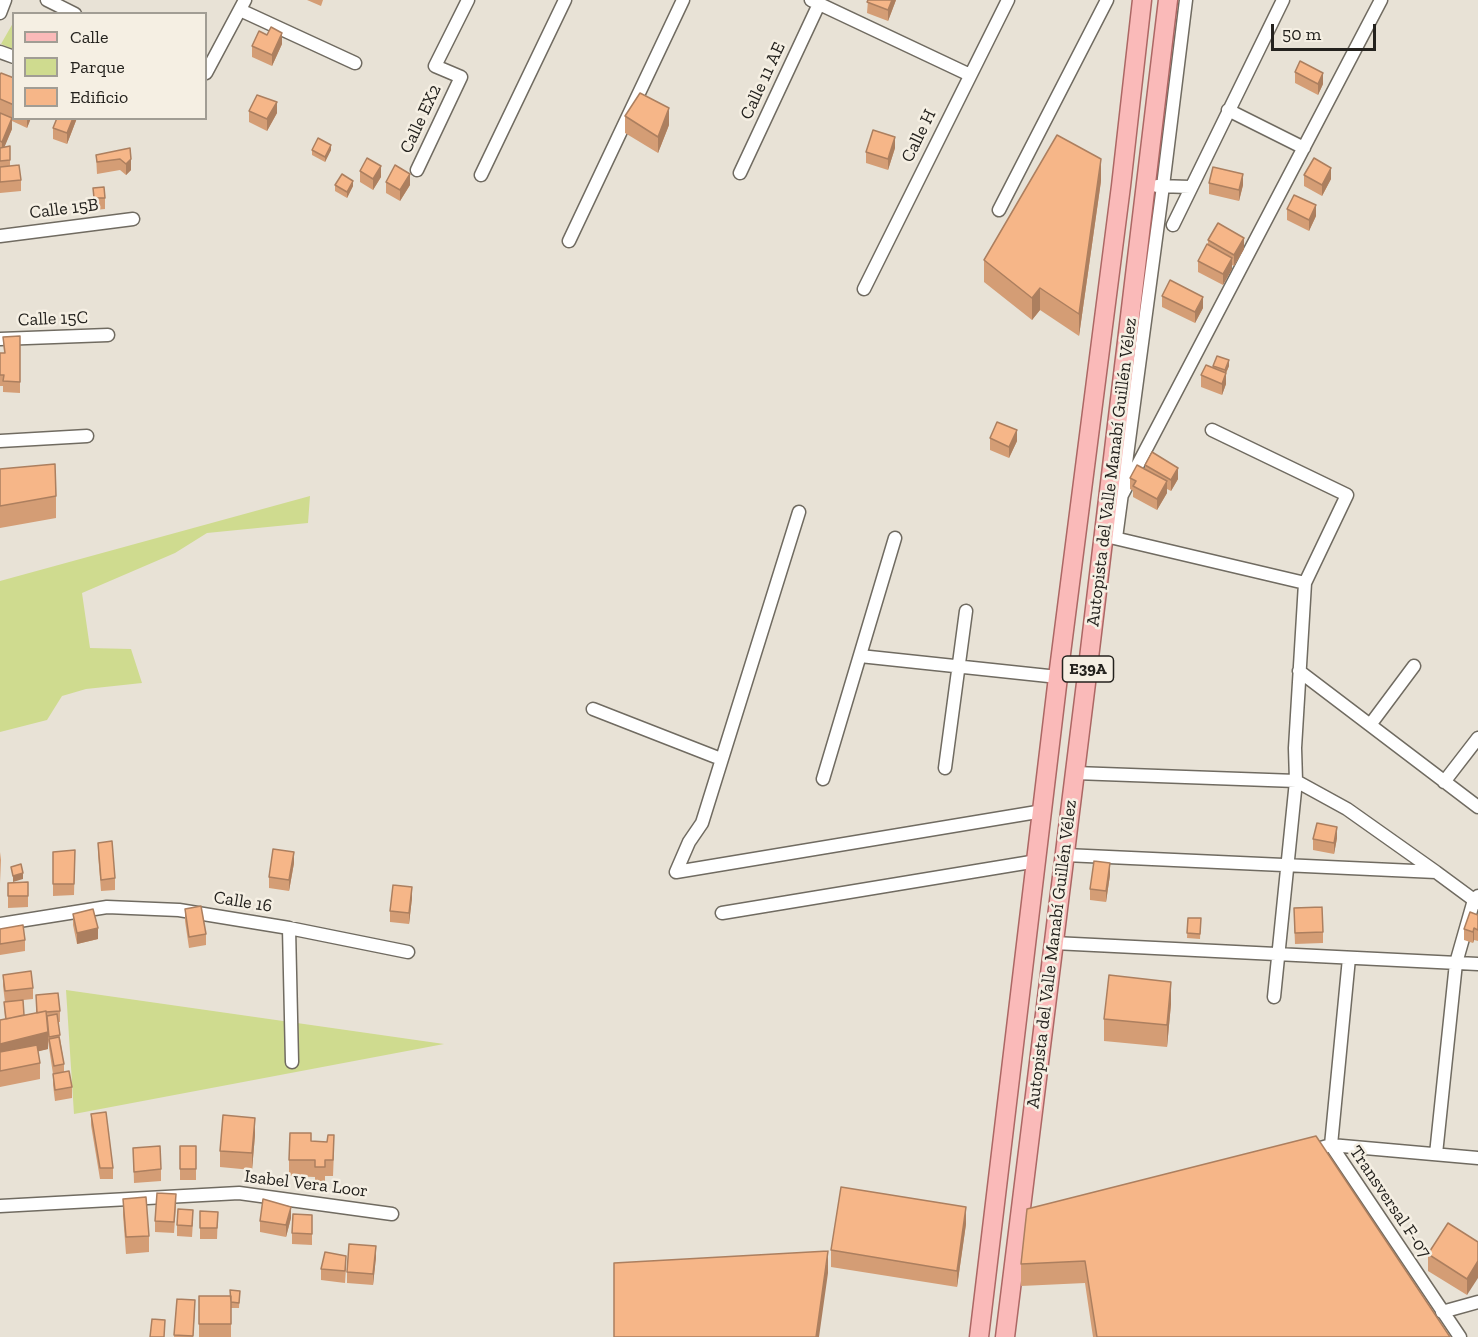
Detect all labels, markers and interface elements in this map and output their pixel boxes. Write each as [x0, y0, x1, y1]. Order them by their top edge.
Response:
legend [12, 12, 207, 120]
scale bar [1274, 12, 1379, 50]
text: 50 m [1282, 23, 1321, 45]
text: Calle [70, 26, 108, 48]
street label: Calle 11 AE [736, 39, 790, 123]
text: Parque [70, 56, 125, 78]
street label: Calle EX2 [396, 81, 446, 157]
text: Edificio [70, 86, 128, 108]
street label: Calle H [897, 106, 941, 166]
street label: Calle 15B [28, 194, 100, 224]
street label: Calle 15C [18, 307, 88, 331]
street label: Autopista del Valle Manabí Guillén Vélez [1082, 316, 1142, 628]
road number: E39A [1062, 656, 1114, 682]
street label: Autopista del Valle Manabí Guillén Vélez [1022, 798, 1082, 1110]
street label: Calle 16 [212, 887, 274, 917]
street label: Transversal F-07 [1345, 1142, 1435, 1262]
street label: Isabel Vera Loor [243, 1166, 369, 1202]

